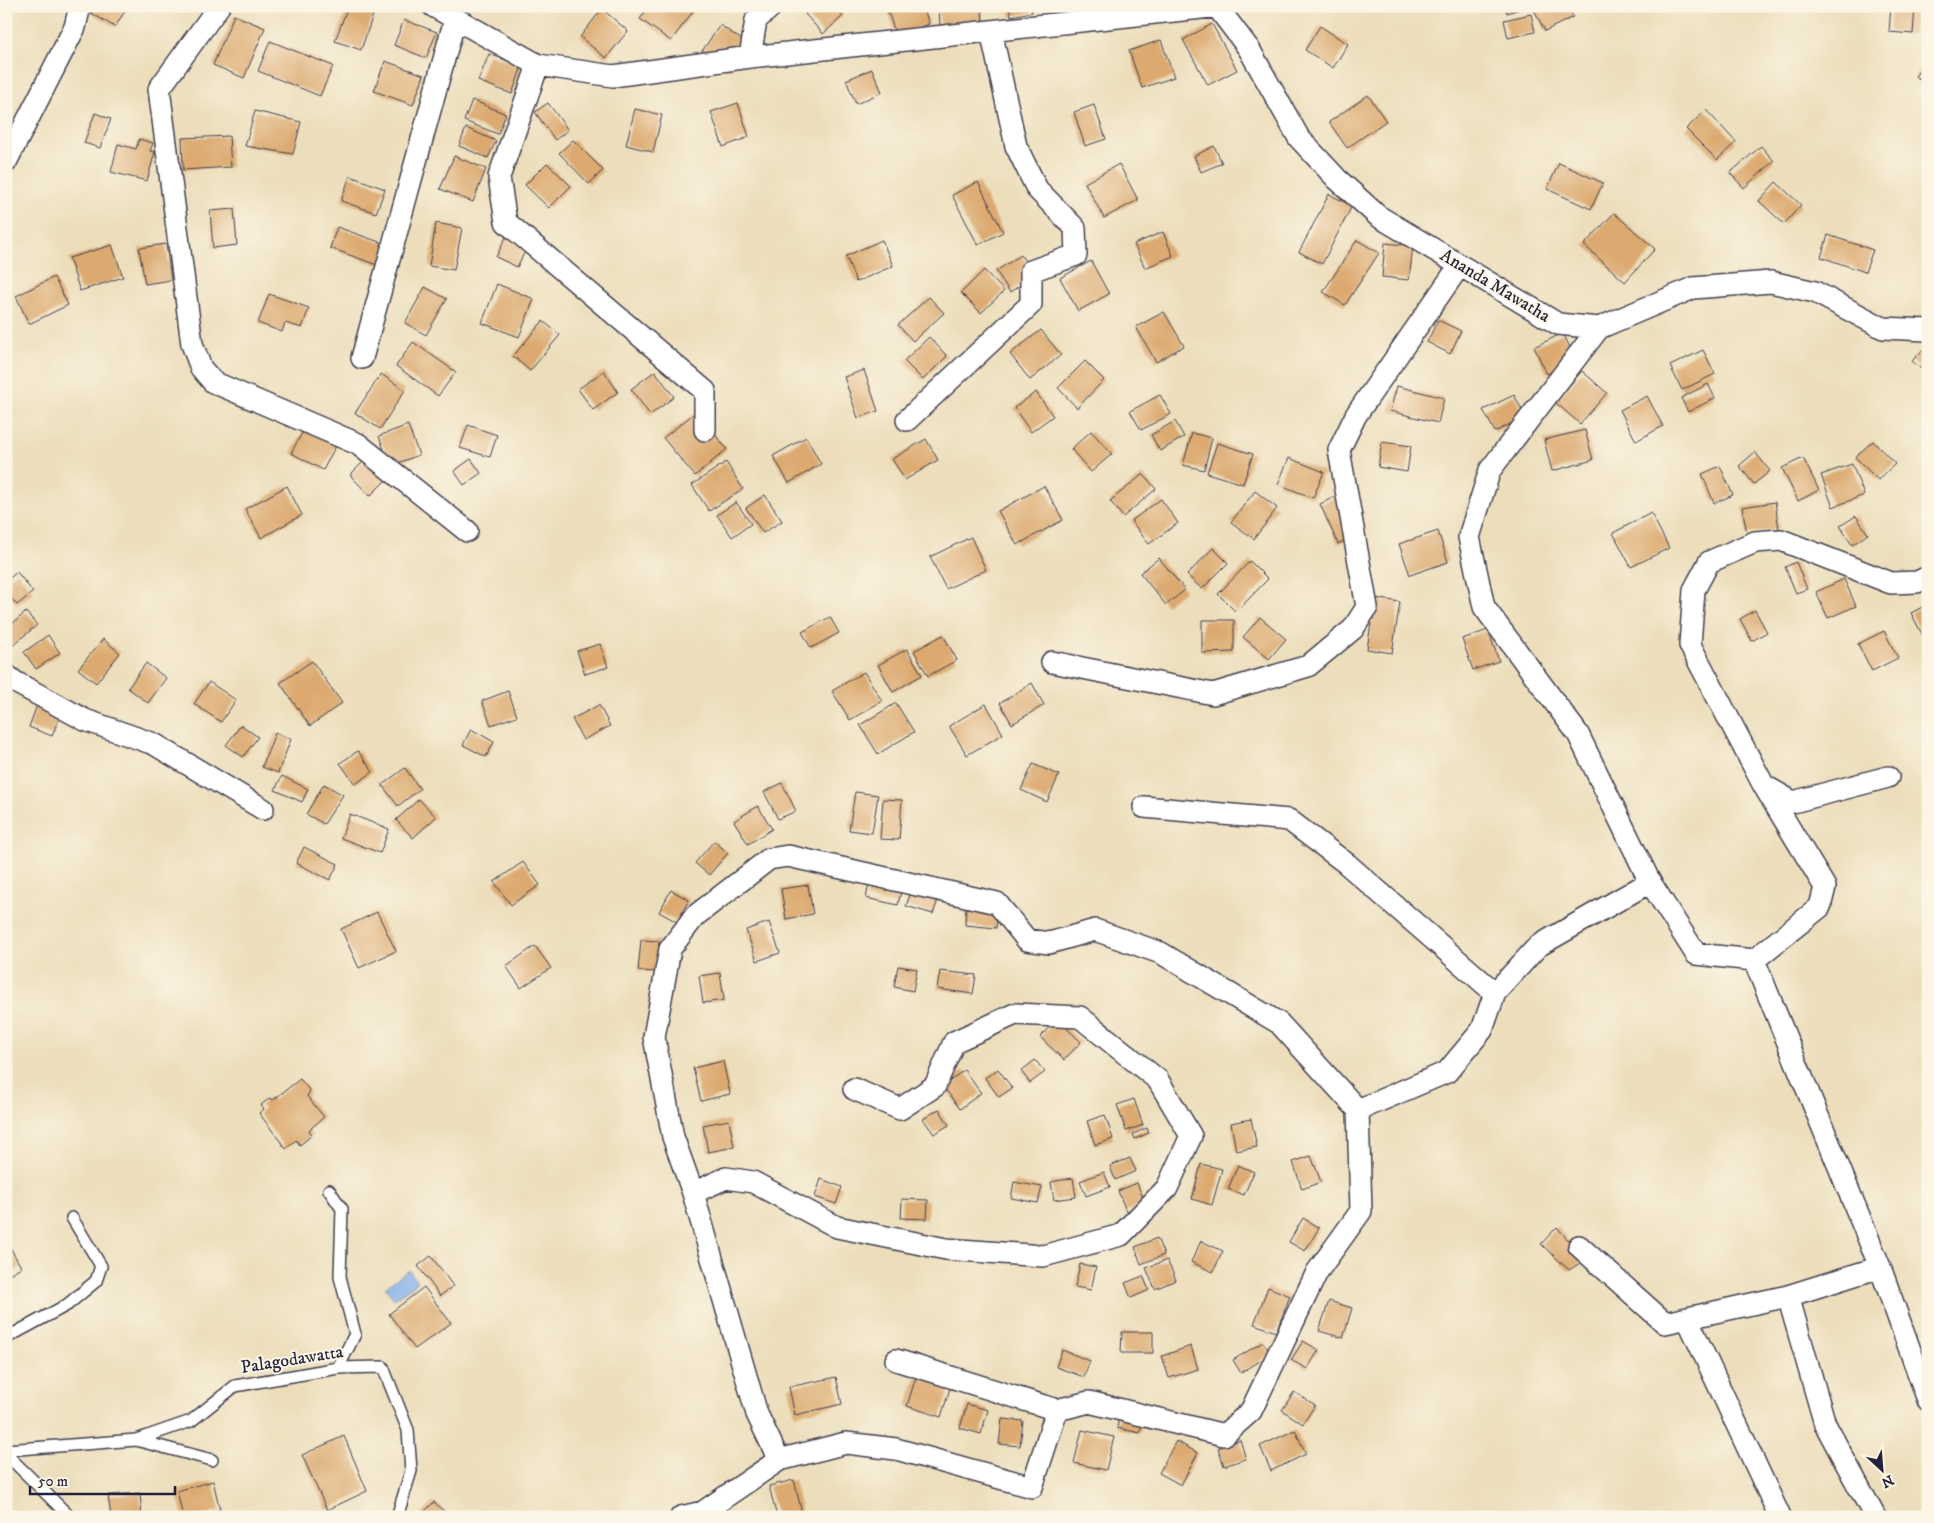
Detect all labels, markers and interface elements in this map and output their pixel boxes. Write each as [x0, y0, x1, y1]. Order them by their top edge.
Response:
street label: Ananda Mawatha [1436, 245, 1554, 328]
street label: Palagodawatta [239, 1341, 345, 1379]
north arrow [1856, 1446, 1906, 1496]
scale bar [30, 1463, 175, 1495]
text: N [1878, 1470, 1896, 1492]
text: 50 m [38, 1472, 68, 1491]

